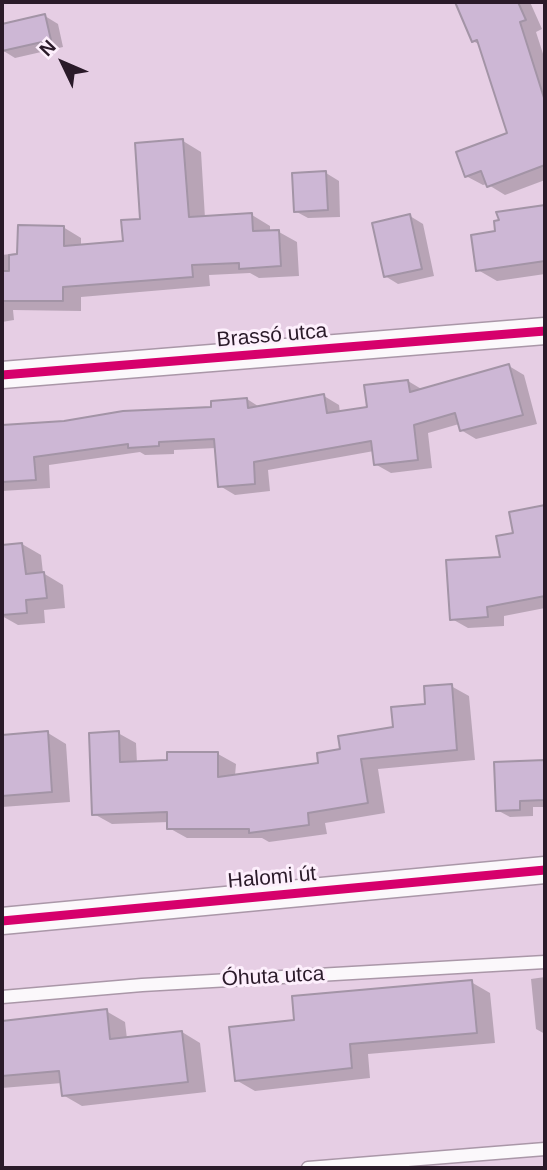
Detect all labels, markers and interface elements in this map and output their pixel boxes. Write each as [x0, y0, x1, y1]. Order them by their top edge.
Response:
north arrow [28, 28, 98, 98]
text: N [35, 36, 60, 60]
street label: Brassó utca [216, 319, 328, 353]
street label: Halomi út [227, 862, 317, 894]
street label: Óhuta utca [221, 962, 325, 992]

